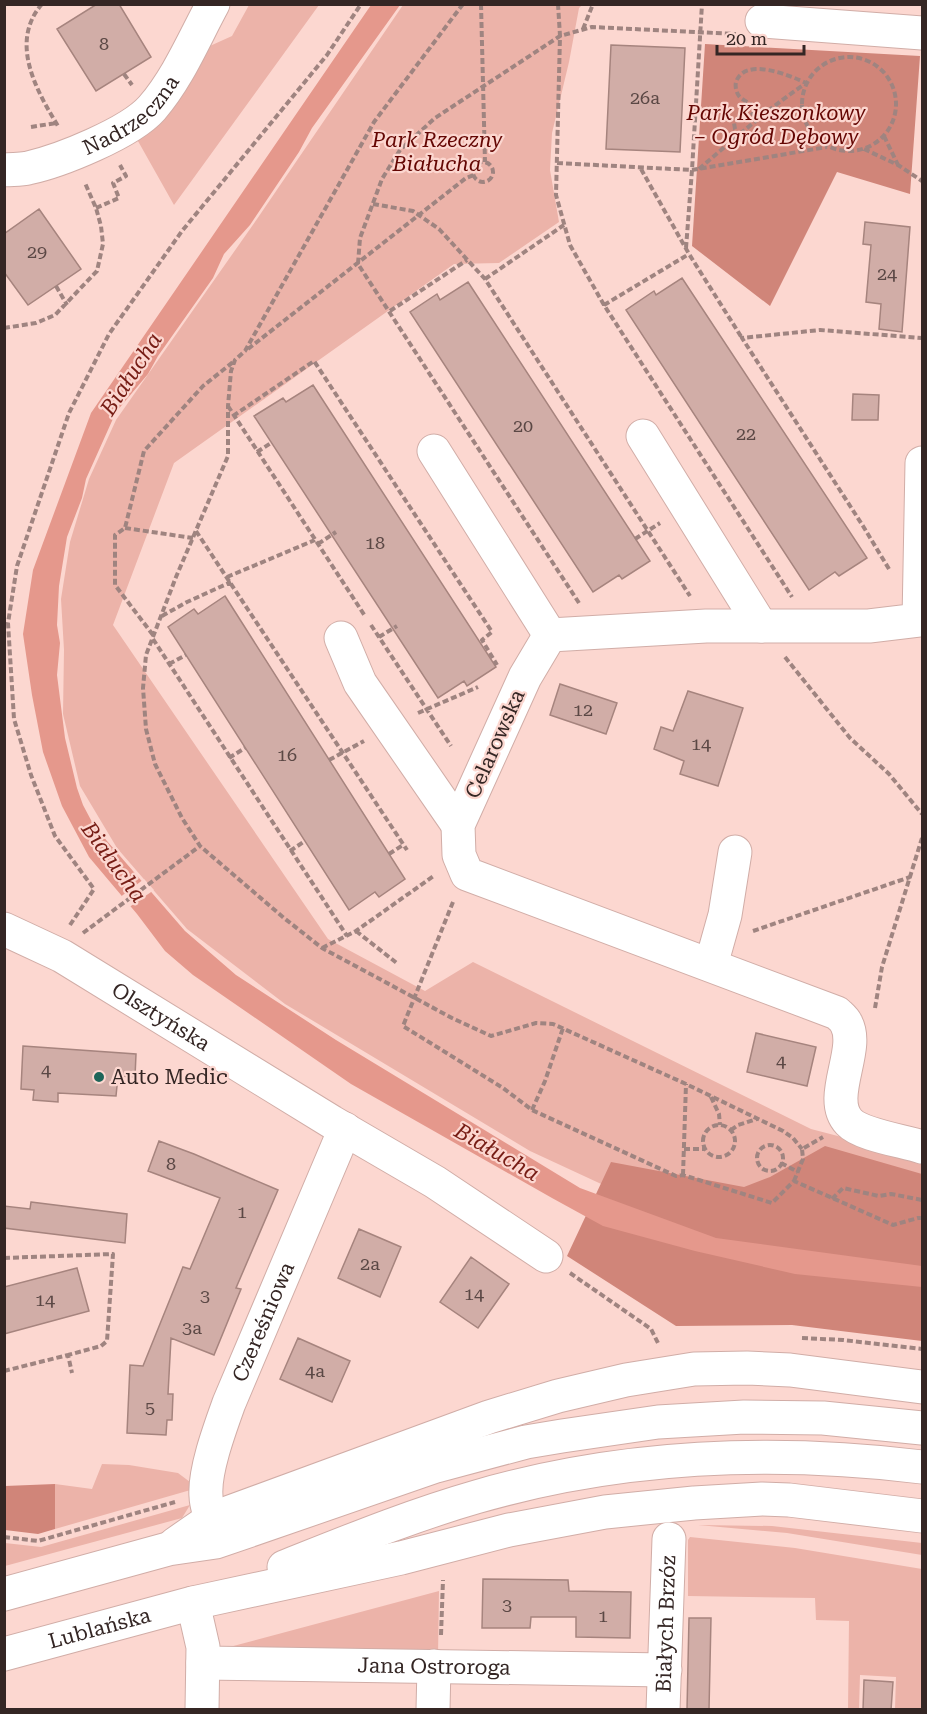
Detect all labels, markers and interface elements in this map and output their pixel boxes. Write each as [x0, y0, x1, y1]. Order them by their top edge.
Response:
scale bar [717, 18, 804, 56]
text: 20 m [726, 28, 767, 49]
house number: 8 [99, 33, 109, 54]
street label: Nadrzeczna [79, 70, 184, 160]
house number: 26a [630, 87, 660, 108]
park label: Park Kieszonkowy – Ogród Dębowy [686, 101, 866, 149]
park label: Park Rzeczny Białucha [371, 128, 502, 176]
house number: 29 [27, 241, 47, 262]
house number: 24 [877, 263, 897, 284]
water label: Białucha [95, 328, 167, 421]
house number: 20 [513, 415, 533, 436]
house number: 22 [736, 423, 756, 444]
house number: 18 [365, 532, 385, 553]
street label: Celarowska [460, 685, 530, 802]
house number: 12 [573, 699, 593, 720]
house number: 14 [691, 733, 711, 754]
house number: 16 [277, 744, 297, 765]
water label: Białucha [76, 816, 152, 907]
street label: Olsztyńska [107, 977, 215, 1056]
house number: 4 [776, 1050, 786, 1071]
house number: 4 [41, 1059, 51, 1080]
place label: Auto Medic [111, 1065, 228, 1089]
marker: Auto Medic [92, 1070, 106, 1084]
water label: Białucha [449, 1117, 544, 1186]
house number: 8 [166, 1153, 176, 1174]
house number: 1 [237, 1201, 247, 1222]
house number: 2a [360, 1253, 380, 1274]
street label: Czereśniowa [227, 1258, 299, 1385]
house number: 14 [464, 1283, 484, 1304]
house number: 3 [200, 1285, 210, 1306]
house number: 14 [35, 1289, 55, 1310]
house number: 3a [182, 1317, 202, 1338]
house number: 4a [305, 1360, 325, 1381]
house number: 5 [145, 1397, 155, 1418]
street label: Białych Brzóz [652, 1555, 680, 1693]
house number: 3 [502, 1594, 512, 1615]
street label: Lublańska [46, 1603, 154, 1653]
house number: 1 [598, 1605, 608, 1626]
street label: Jana Ostroroga [357, 1653, 511, 1680]

